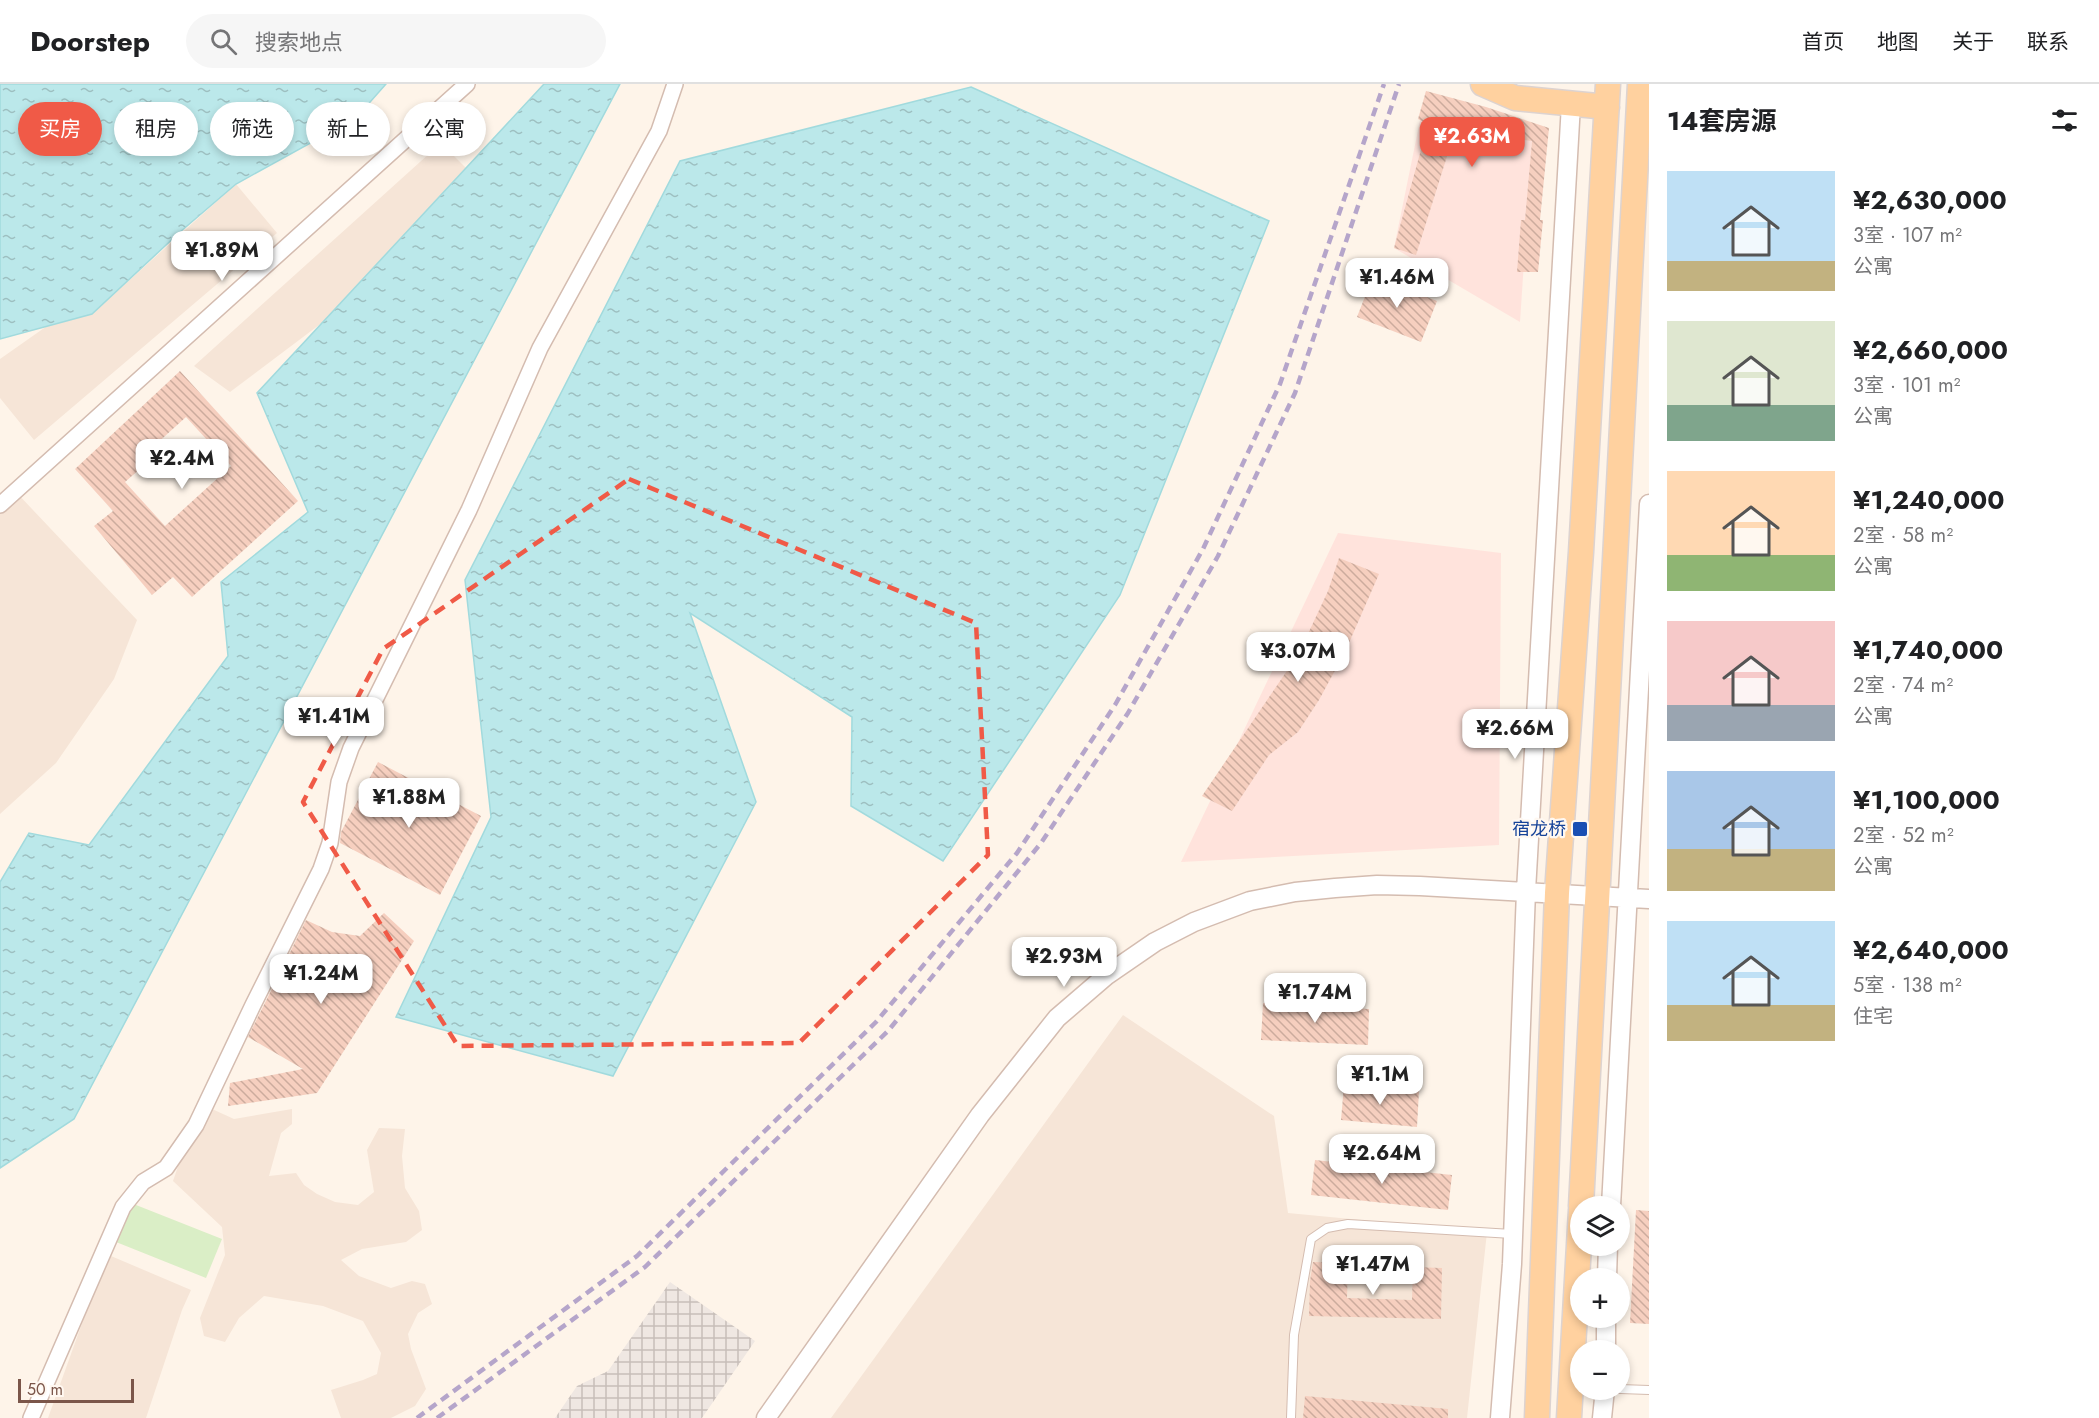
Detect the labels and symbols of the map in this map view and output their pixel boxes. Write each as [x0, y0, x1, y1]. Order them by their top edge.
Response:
pin: ¥2.63M [1423, 117, 1521, 168]
pin: ¥1.89M [173, 231, 271, 282]
pin: ¥1.46M [1348, 258, 1446, 309]
pin: ¥2.4M [140, 439, 224, 490]
pin: ¥3.07M [1249, 632, 1347, 683]
pin: ¥1.41M [285, 697, 383, 748]
pin: ¥2.66M [1466, 709, 1564, 760]
pin: ¥1.88M [360, 778, 458, 829]
place label: 宿龙桥 [1512, 816, 1566, 842]
marker: 宿龙桥 [1571, 820, 1589, 838]
pin: ¥2.93M [1015, 937, 1113, 988]
pin: ¥1.24M [272, 954, 370, 1005]
pin: ¥1.74M [1266, 973, 1364, 1024]
pin: ¥1.1M [1338, 1055, 1422, 1106]
pin: ¥2.64M [1333, 1134, 1431, 1185]
pin: ¥1.47M [1324, 1245, 1422, 1296]
scale bar [18, 1376, 134, 1404]

